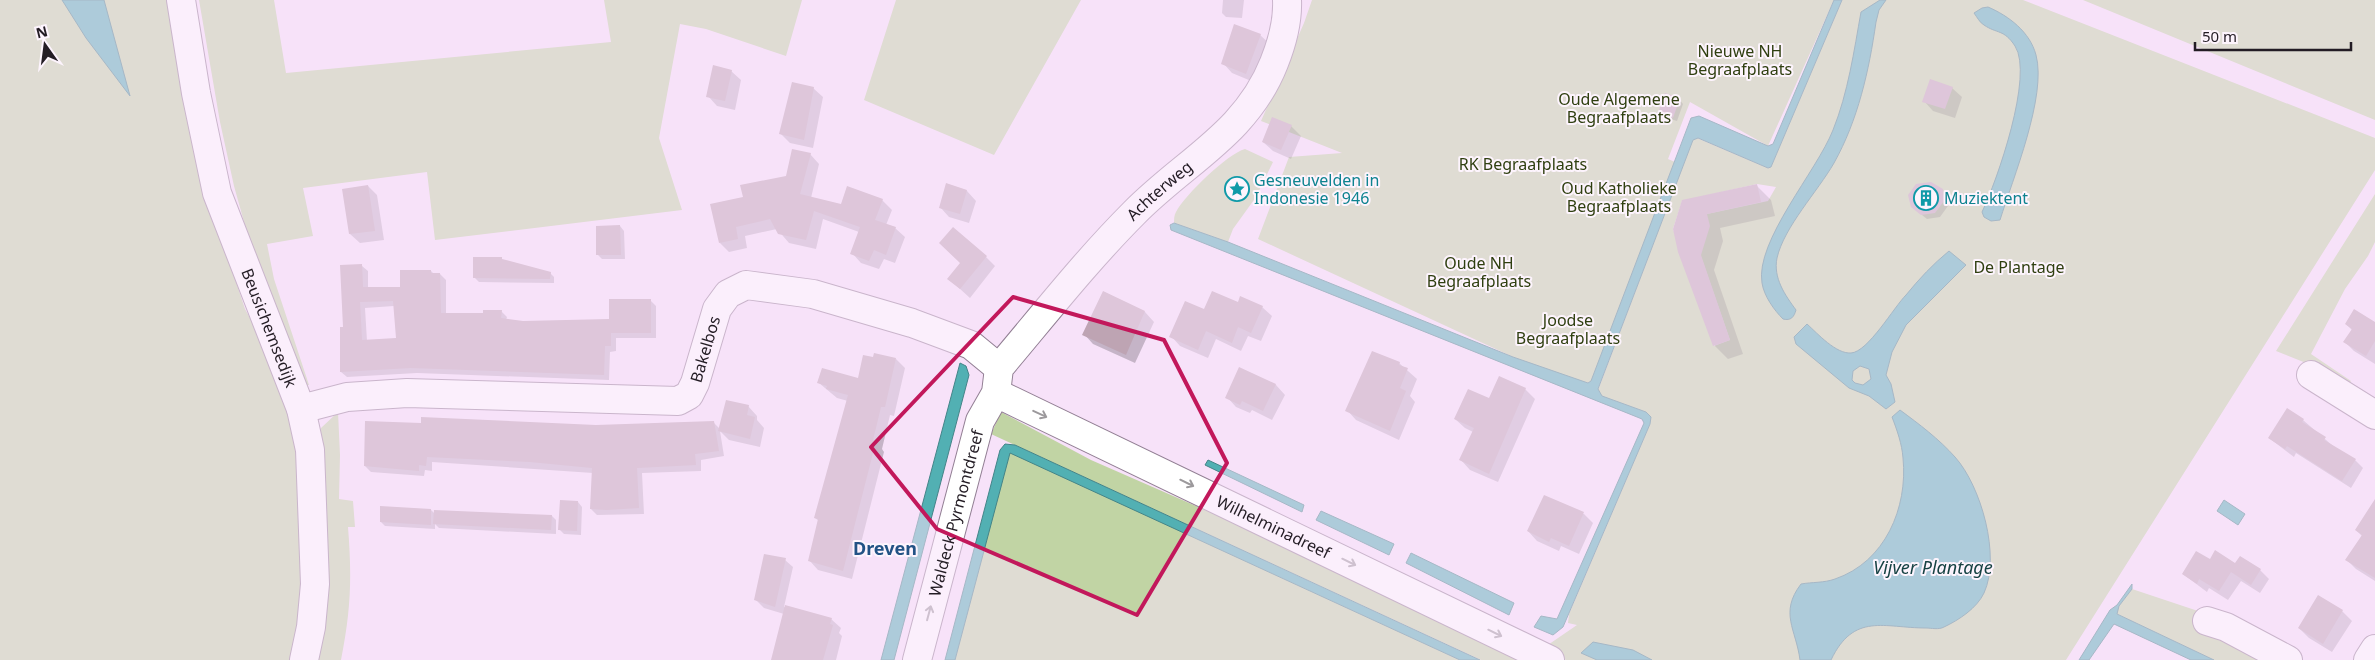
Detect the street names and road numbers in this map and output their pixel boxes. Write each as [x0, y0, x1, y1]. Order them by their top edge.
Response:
street label: Achterweg [1122, 156, 1197, 225]
street label: Beusichemsedijk [236, 265, 303, 391]
street label: Bakelbos [685, 313, 725, 385]
street label: Waldeck Pyrmontdreef [923, 426, 989, 599]
street label: Wilhelminadreef [1213, 490, 1335, 564]

